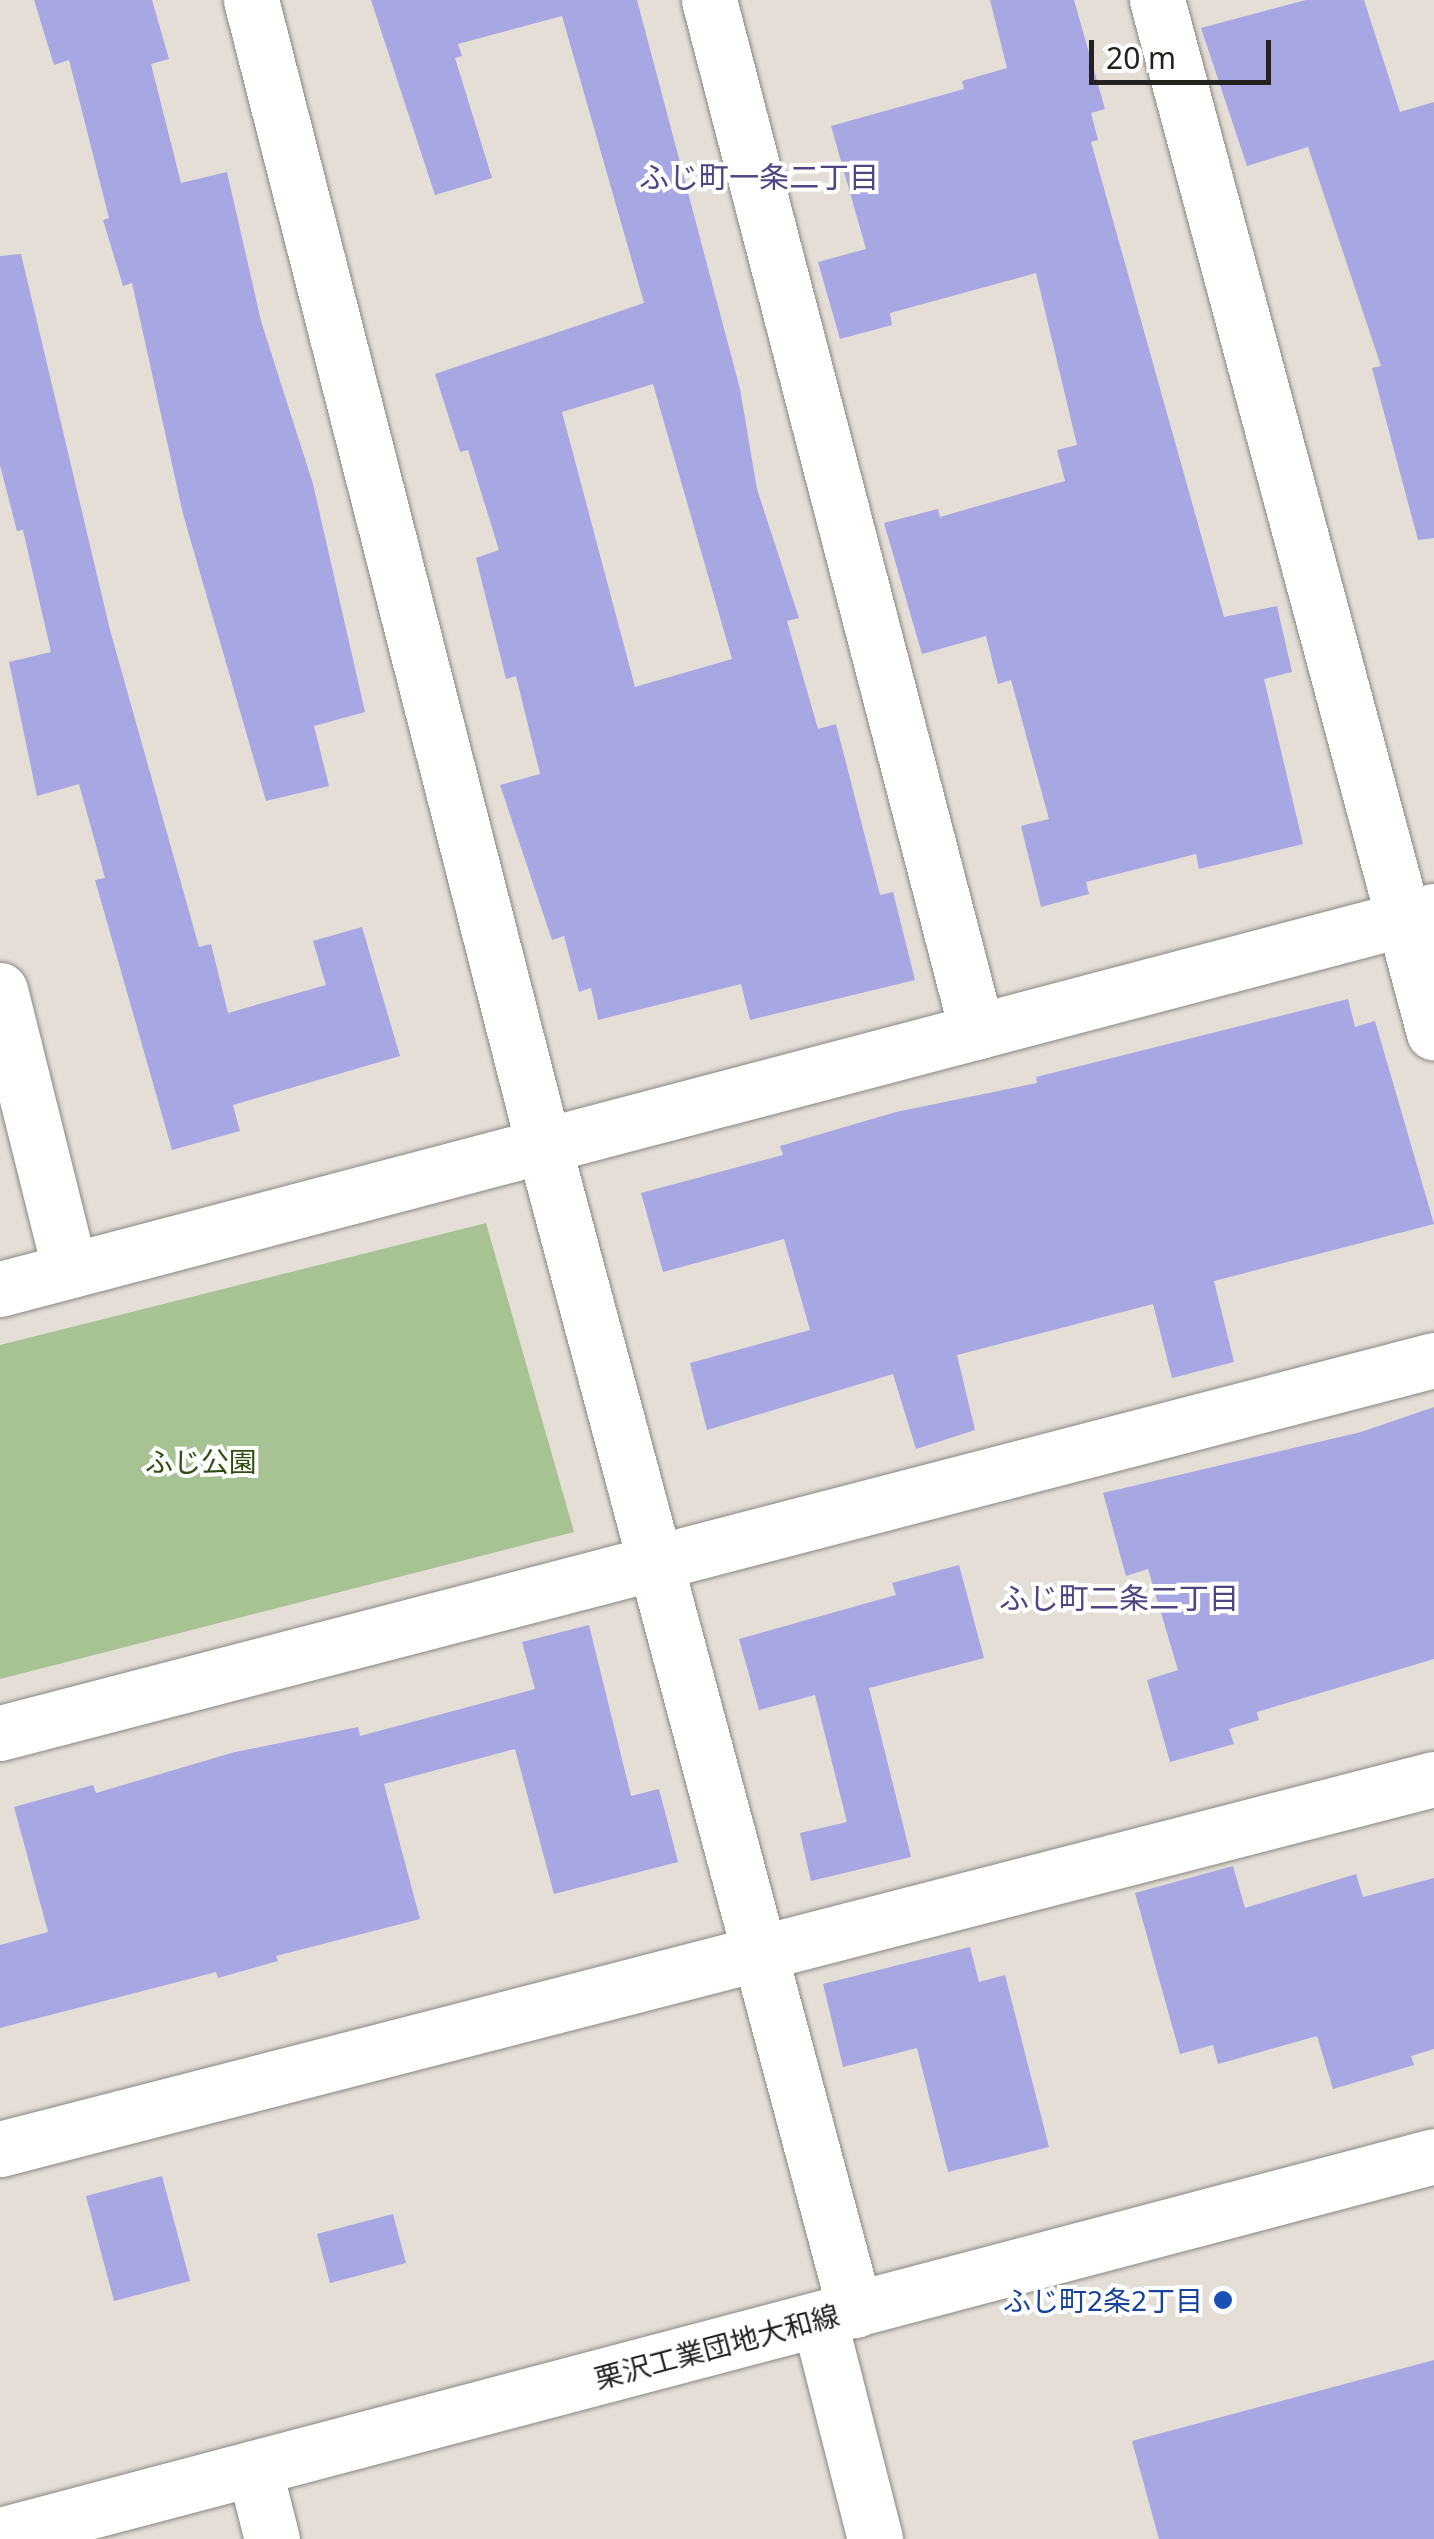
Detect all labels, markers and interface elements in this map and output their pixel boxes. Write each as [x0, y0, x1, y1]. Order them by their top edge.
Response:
scale bar [1094, 20, 1276, 82]
text: 20 m [1106, 37, 1176, 78]
district label: ふじ町一条二丁目 [639, 159, 879, 195]
park label: ふじ公園 [145, 1444, 257, 1478]
district label: ふじ町二条二丁目 [999, 1580, 1239, 1616]
place label: ふじ町2条2丁目 [1003, 2283, 1203, 2317]
marker: ふじ町2条2丁目 [1212, 2289, 1234, 2311]
street label: 栗沢工業団地大和線 [591, 2297, 843, 2395]

